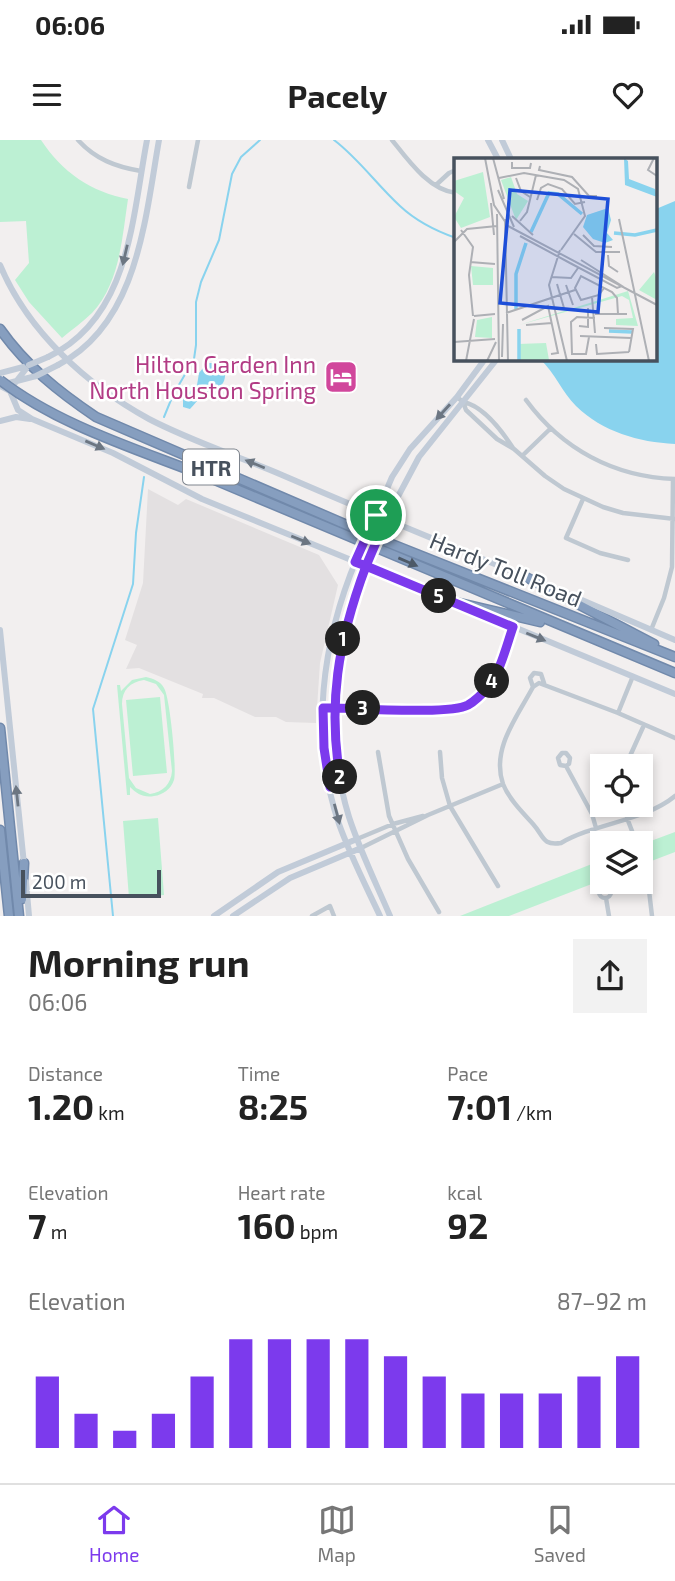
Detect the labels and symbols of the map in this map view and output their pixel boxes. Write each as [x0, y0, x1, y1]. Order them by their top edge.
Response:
inset map [454, 158, 658, 360]
one-way arrow [119, 244, 130, 266]
place label: Hilton Garden Inn North Houston Spring [89, 350, 316, 404]
hotel icon: Hilton Garden Inn North Houston Spring [322, 358, 360, 396]
one-way arrow [436, 404, 451, 421]
one-way arrow [85, 439, 105, 451]
road number: HTR [183, 450, 239, 484]
one-way arrow [245, 458, 266, 469]
pin [346, 485, 406, 545]
street label: Hardy Toll Road [426, 526, 586, 612]
one-way arrow [291, 535, 312, 546]
one-way arrow [398, 556, 419, 567]
pin: 5 [422, 578, 457, 614]
pin: 1 [326, 622, 360, 656]
one-way arrow [526, 631, 547, 642]
pin: 4 [475, 664, 510, 698]
pin: 3 [346, 690, 380, 726]
pin: 2 [322, 760, 358, 794]
one-way arrow [11, 784, 22, 806]
one-way arrow [332, 804, 342, 825]
scale bar [21, 867, 161, 899]

